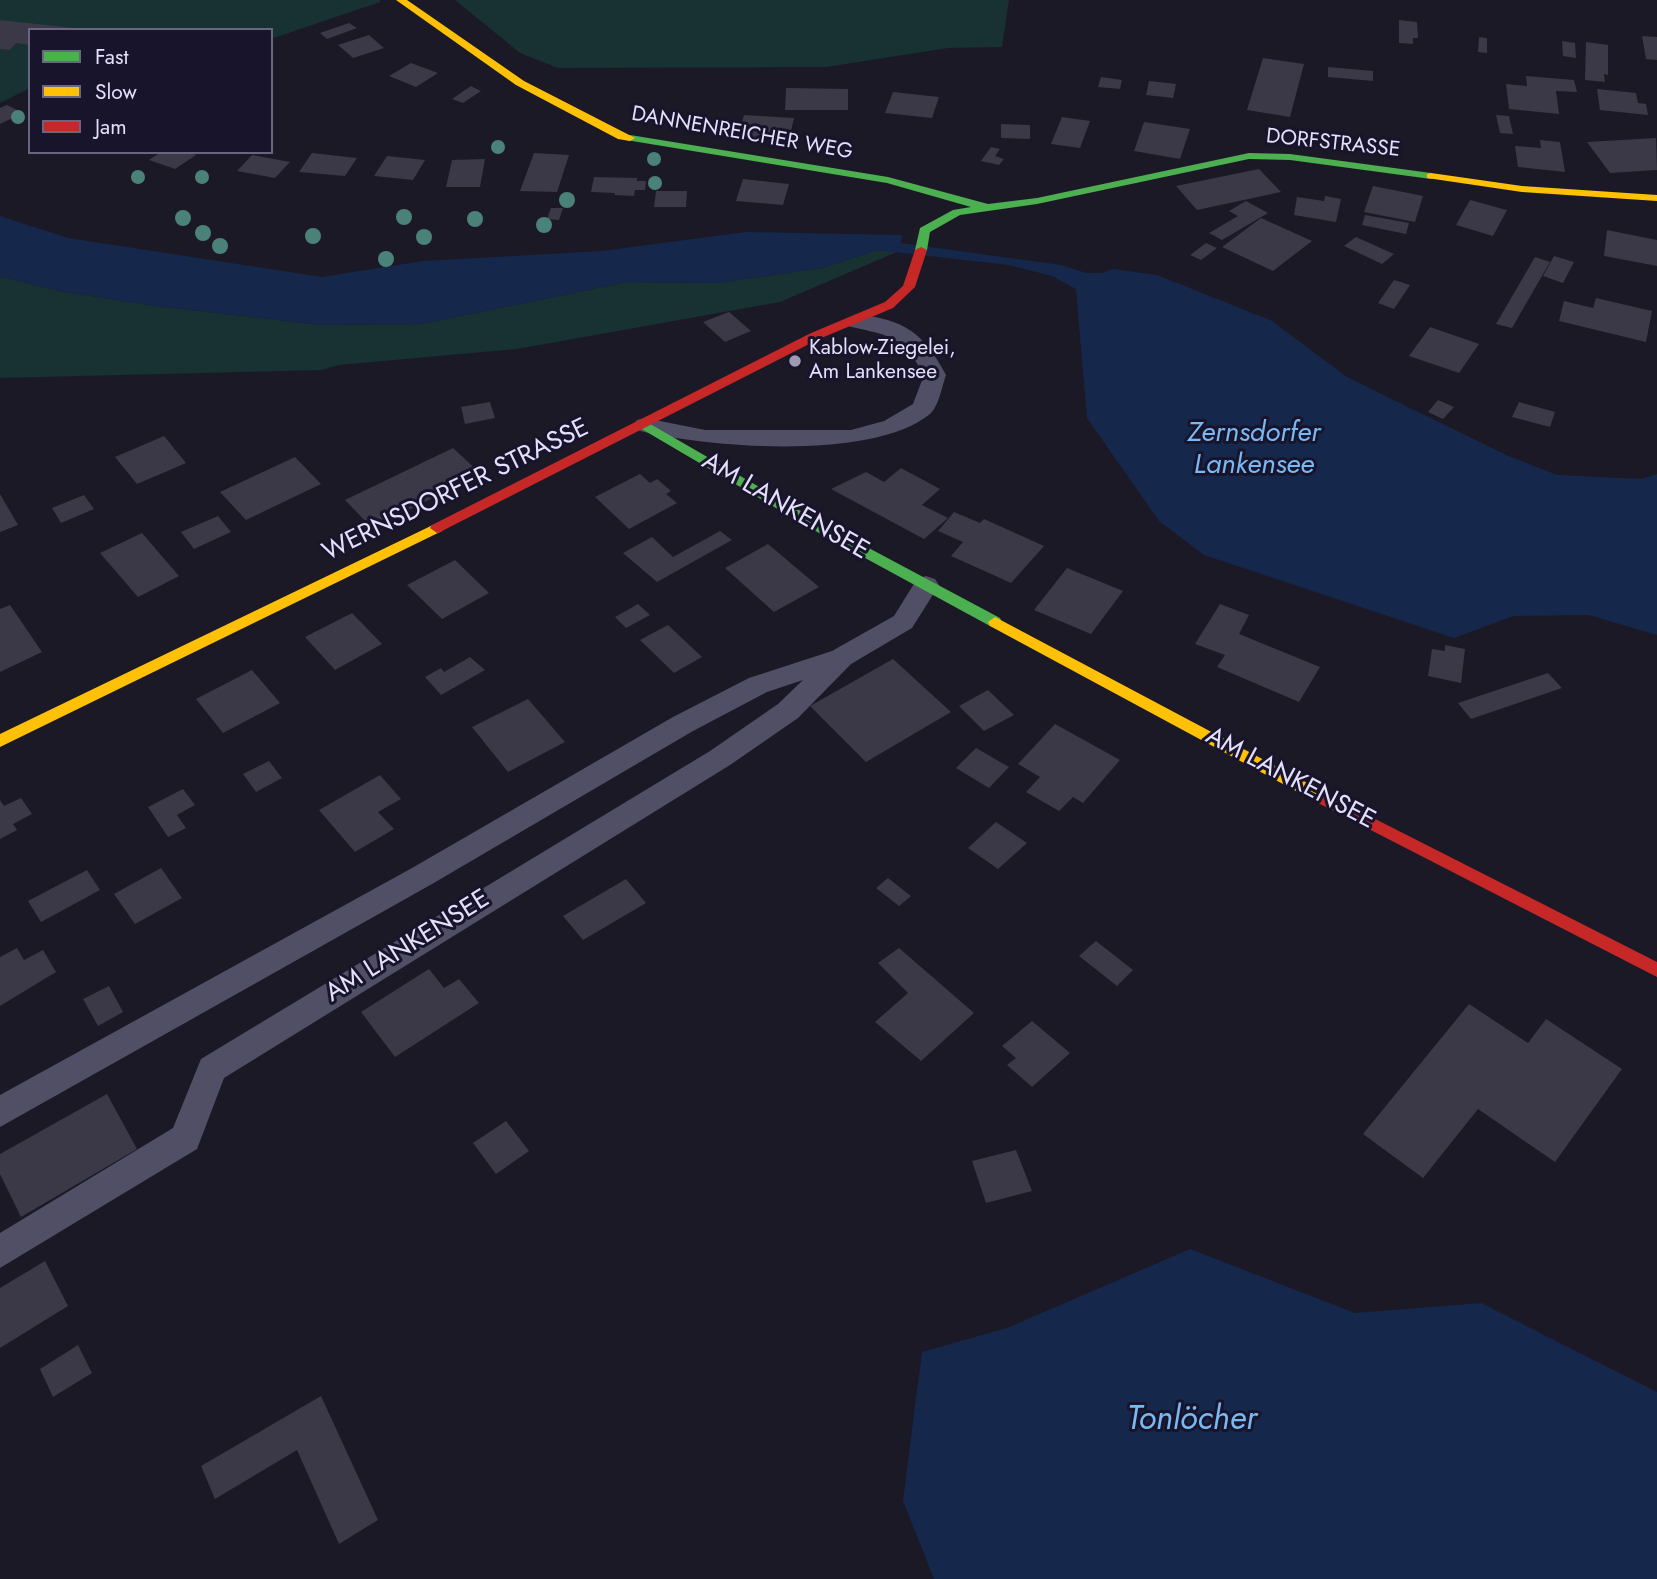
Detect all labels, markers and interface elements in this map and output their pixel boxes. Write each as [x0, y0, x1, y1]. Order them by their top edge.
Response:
legend [28, 28, 273, 154]
text: Fast [95, 42, 128, 72]
text: Slow [95, 77, 137, 107]
street label: DANNENREICHER WEG [630, 102, 854, 166]
text: Jam [95, 112, 127, 142]
street label: DORFSTRASSE [1265, 124, 1401, 164]
place label: Kablow-Ziegelei, Am Lankensee [809, 336, 956, 386]
marker: Kablow-Ziegelei, Am Lankensee [787, 353, 803, 369]
street label: WERNSDORFER STRASSE [318, 413, 594, 569]
water label: Zernsdorfer Lankensee [1187, 417, 1321, 483]
street label: AM LANKENSEE [696, 447, 874, 567]
street label: AM LANKENSEE [1200, 721, 1380, 837]
street label: AM LANKENSEE [320, 884, 496, 1010]
water label: Tonlöcher [1127, 1401, 1257, 1441]

